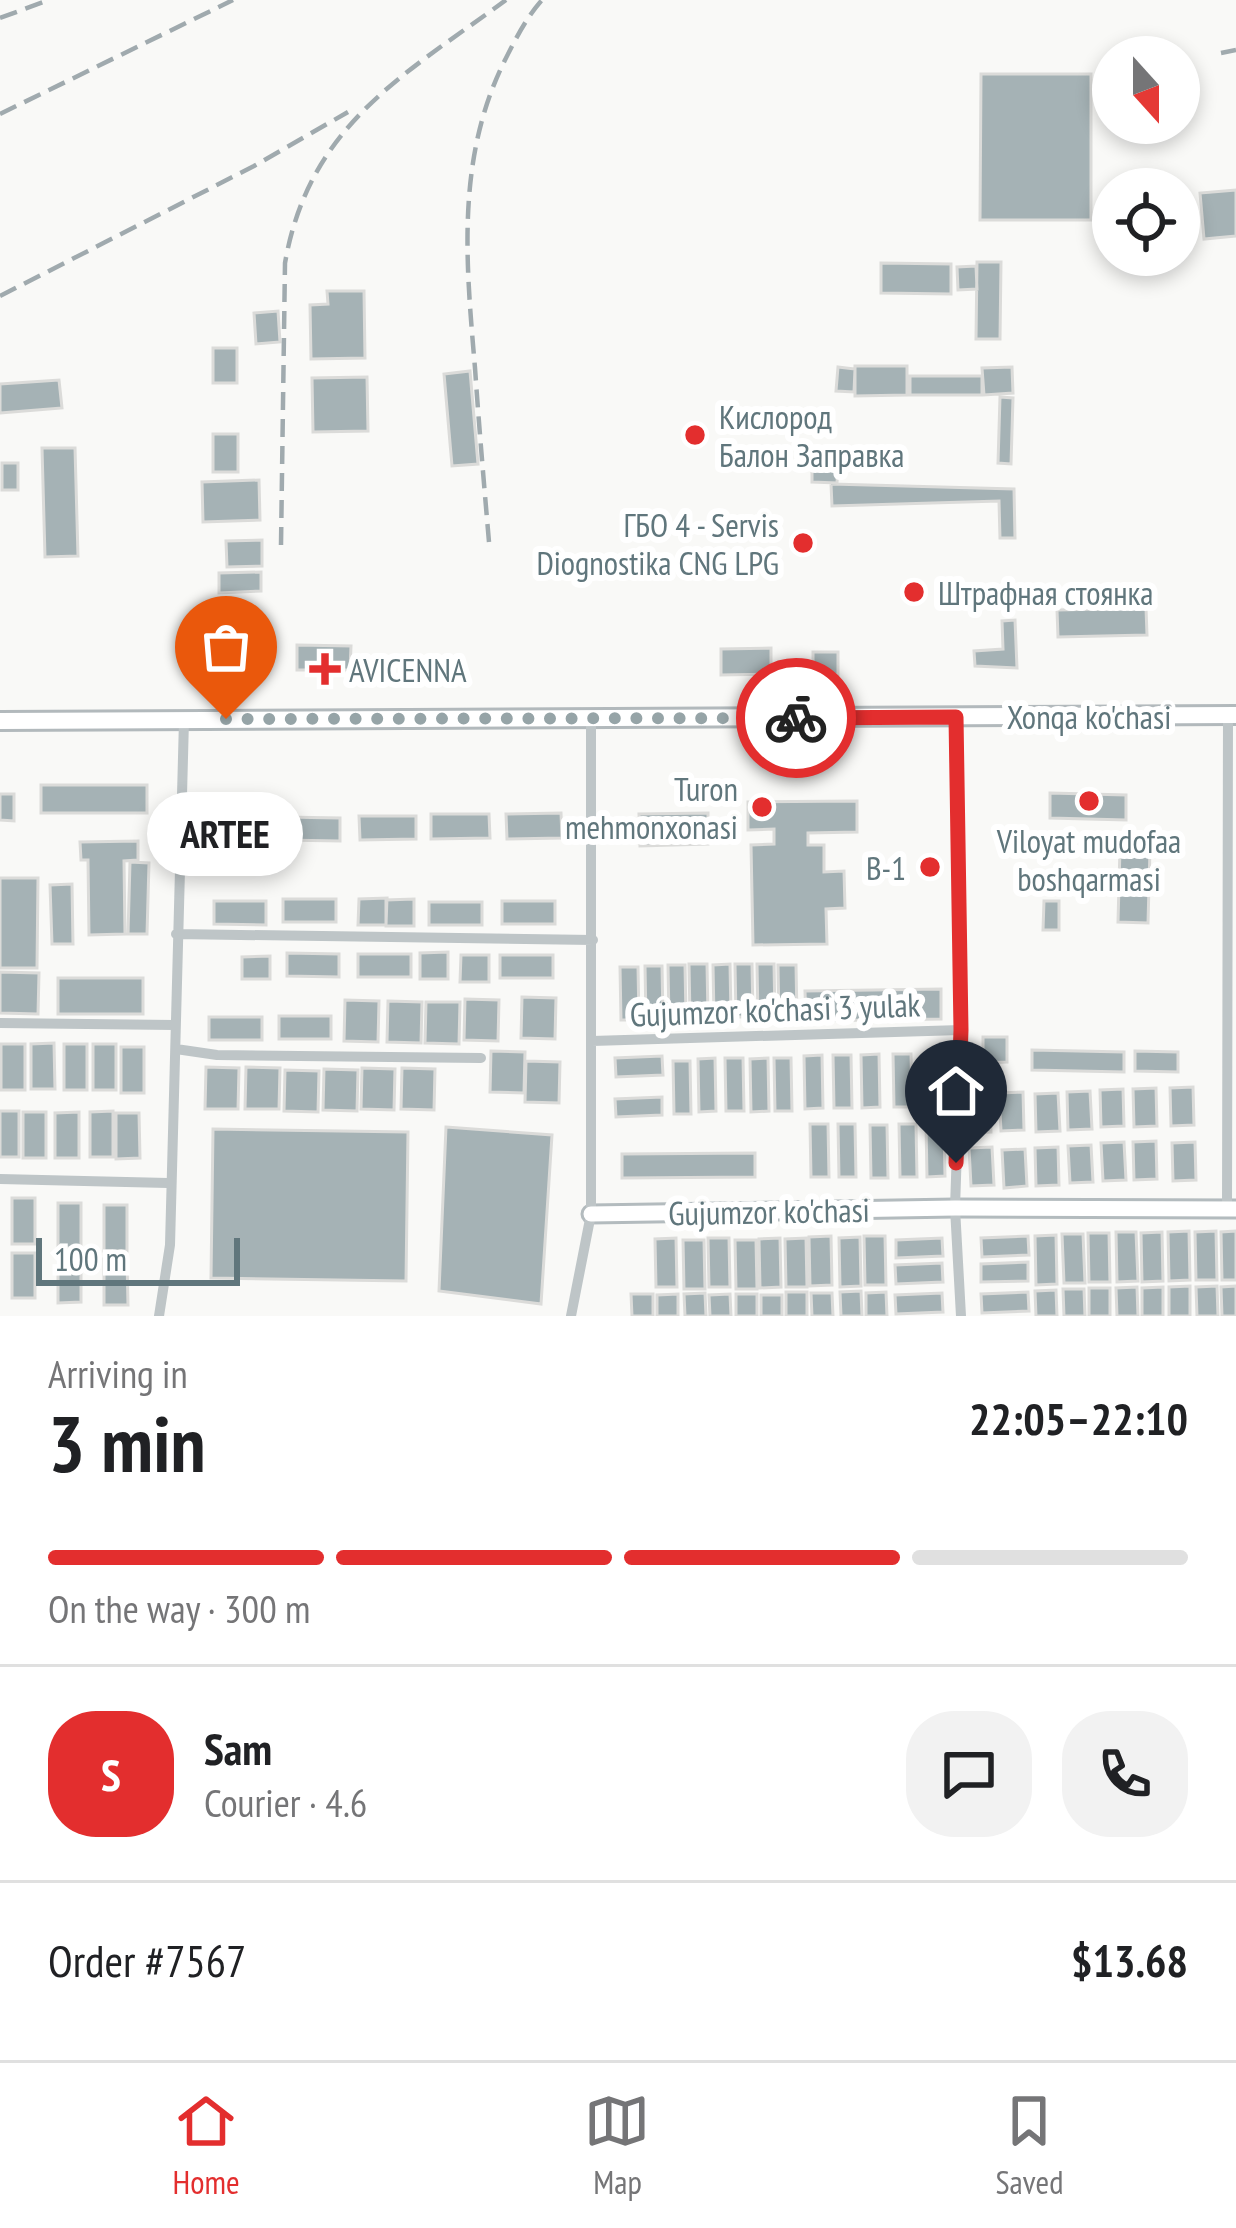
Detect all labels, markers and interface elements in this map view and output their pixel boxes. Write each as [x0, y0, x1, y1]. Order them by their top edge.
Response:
north arrow [1092, 36, 1200, 144]
map controls [1092, 36, 1200, 276]
button: locate [1092, 168, 1200, 276]
place label: Кислород Балон Заправка [719, 395, 904, 476]
marker: Кислород Балон Заправка [682, 422, 708, 448]
place label: ГБО 4 - Servis Diognostika CNG LPG [536, 503, 779, 584]
marker: ГБО 4 - Servis Diognostika CNG LPG [790, 530, 816, 556]
place label: Штрафная стоянка [938, 571, 1154, 614]
marker: Штрафная стоянка [901, 579, 927, 605]
pin [175, 596, 277, 719]
icon: bag [193, 614, 259, 680]
place label: AVICENNA [349, 648, 467, 691]
marker: AVICENNA [312, 656, 338, 682]
courier [736, 658, 856, 778]
icon: bike [763, 685, 829, 751]
street label: Xonqa ko'chasi [1007, 695, 1171, 738]
place label: Turon mehmonxonasi [565, 767, 738, 848]
marker: Viloyat mudofaa boshqarmasi [1076, 788, 1102, 814]
callout: ARTEE [148, 791, 304, 875]
marker: Turon mehmonxonasi [749, 794, 775, 820]
text: ARTEE [180, 808, 270, 859]
place label: Viloyat mudofaa boshqarmasi [996, 819, 1181, 900]
place label: В-1 [866, 846, 906, 889]
marker: В-1 [917, 854, 943, 880]
street label: Gujumzor ko'chasi 3 yulak [629, 982, 921, 1036]
pin [905, 1040, 1007, 1163]
icon: home [923, 1058, 989, 1124]
street label: Gujumzor ko'chasi [668, 1188, 870, 1234]
scale bar [36, 1232, 240, 1285]
text: 100 m [54, 1237, 127, 1280]
text: Arriving in [48, 1348, 188, 1399]
text: 22:05–22:10 [969, 1389, 1188, 1447]
text: 3 min [48, 1393, 206, 1494]
text: On the way · 300 m [48, 1583, 310, 1634]
button: chat [906, 1711, 1032, 1837]
button: phone [1062, 1711, 1188, 1837]
text: Sam [204, 1719, 272, 1777]
text: S [101, 1745, 121, 1803]
text: Courier · 4.6 [204, 1777, 367, 1828]
text: Order #7567 [48, 1931, 246, 1989]
text: $13.68 [1071, 1931, 1188, 1989]
tab: Home [172, 2088, 240, 2203]
tab: Map [584, 2088, 650, 2203]
tab: Saved [995, 2088, 1063, 2203]

